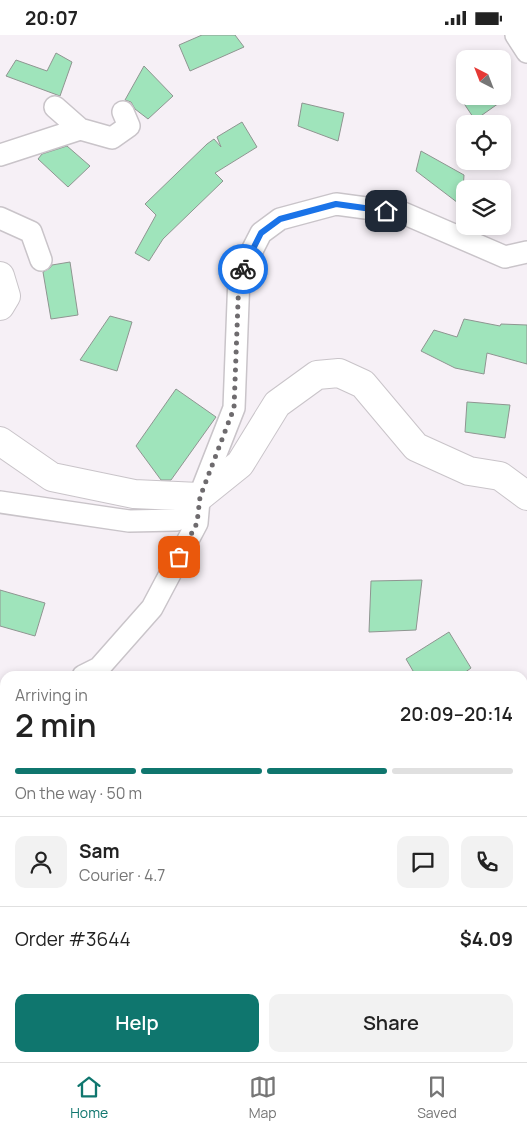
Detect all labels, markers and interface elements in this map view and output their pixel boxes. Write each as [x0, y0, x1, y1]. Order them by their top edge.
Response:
text: 20:07 [25, 5, 78, 31]
north arrow [456, 50, 511, 105]
map controls [456, 50, 511, 235]
button: locate [456, 115, 511, 170]
button: layers [456, 180, 511, 235]
pin [365, 190, 407, 232]
icon: home [372, 197, 400, 225]
courier [218, 244, 268, 294]
icon: bike [229, 255, 257, 283]
pin [158, 536, 200, 578]
icon: bag [165, 543, 193, 571]
text: Arriving in [15, 684, 88, 706]
text: 20:09–20:14 [400, 701, 513, 727]
text: 2 min [15, 703, 97, 747]
text: On the way · 50 m [15, 782, 142, 804]
button: person [15, 836, 67, 888]
button: chat [397, 836, 449, 888]
button: phone [461, 836, 513, 888]
text: Sam [79, 838, 120, 864]
text: Courier · 4.7 [79, 864, 165, 886]
text: Order #3644 [15, 926, 131, 952]
text: $4.09 [460, 926, 513, 952]
button: Help [15, 994, 259, 1052]
button: Share [269, 994, 513, 1052]
tab: Home [70, 1073, 108, 1122]
tab: Map [249, 1073, 277, 1122]
tab: Saved [417, 1073, 457, 1122]

